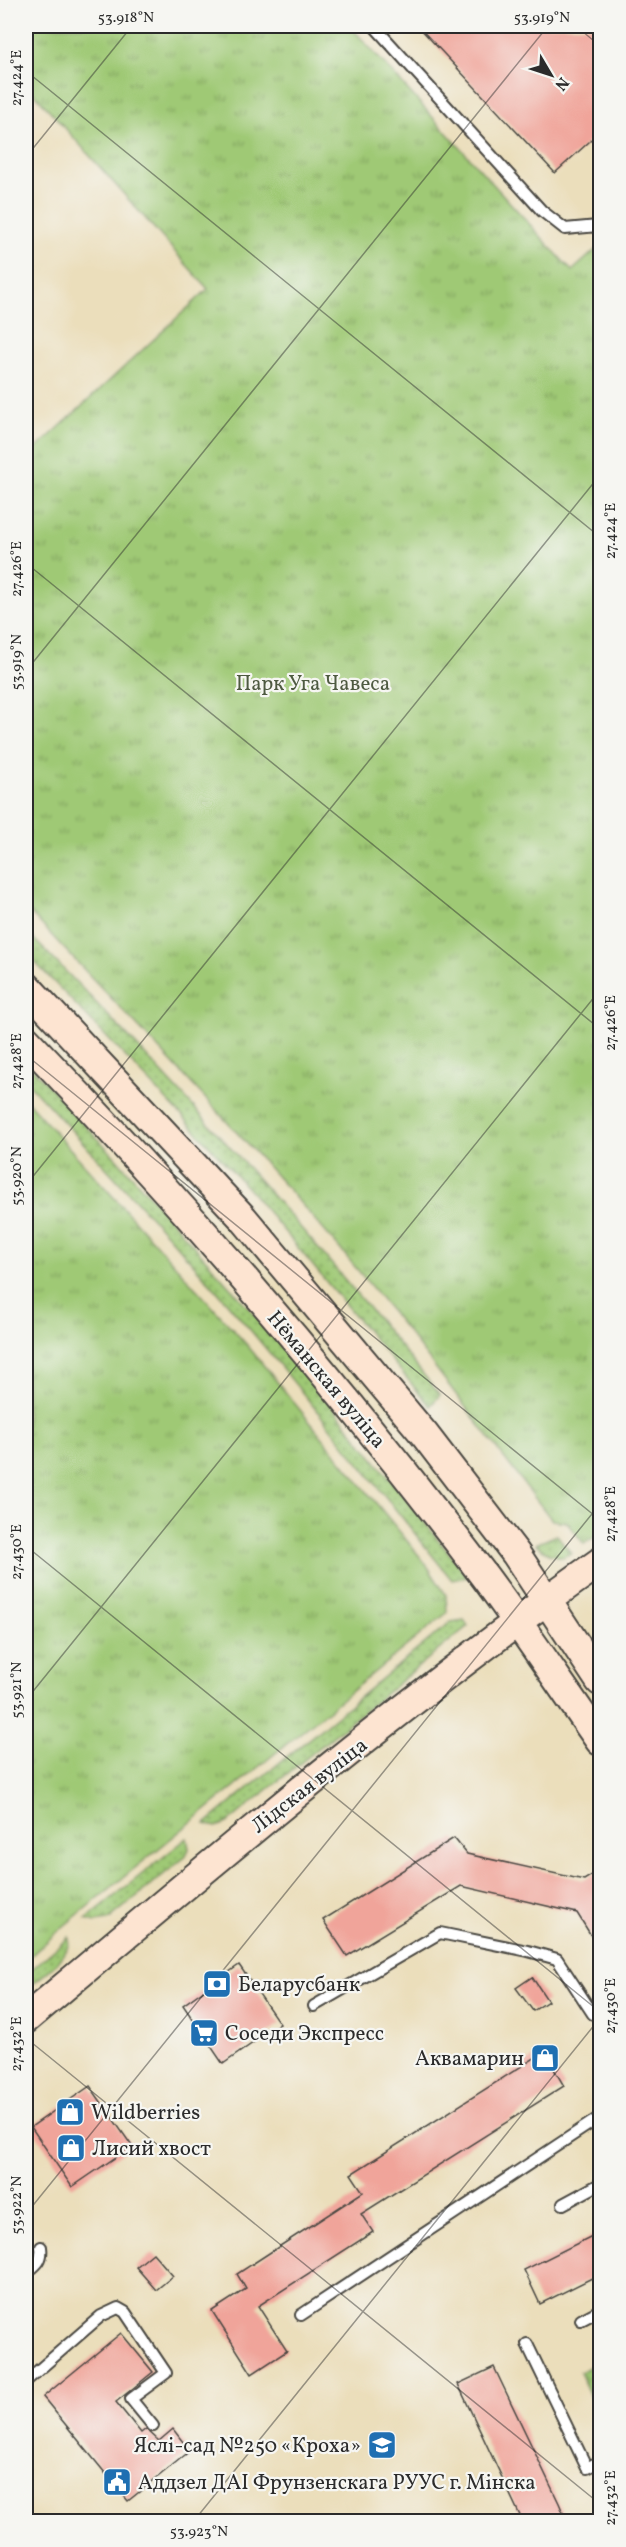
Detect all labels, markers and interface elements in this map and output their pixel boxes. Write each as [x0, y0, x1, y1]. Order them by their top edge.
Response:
text: 53.918°N [98, 8, 154, 29]
text: 53.919°N [514, 8, 570, 29]
north arrow [521, 45, 581, 105]
text: 27.424°E [7, 50, 28, 106]
text: N [549, 72, 573, 95]
text: 27.424°E [601, 503, 622, 559]
text: 27.426°E [7, 541, 28, 597]
text: 53.919°N [7, 634, 28, 690]
park label: Парк Уга Чавеса [236, 670, 390, 699]
text: 27.426°E [601, 995, 622, 1051]
text: 27.428°E [7, 1033, 28, 1089]
text: 53.920°N [7, 1146, 28, 1206]
street label: Нёманская вуліца [260, 1305, 392, 1455]
text: 27.428°E [601, 1486, 622, 1542]
text: 27.430°E [7, 1524, 28, 1580]
text: 53.921°N [7, 1662, 28, 1718]
street label: Лідская вуліца [246, 1732, 374, 1841]
bank icon: Беларусбанк [201, 1968, 233, 2000]
place label: Беларусбанк [238, 1971, 360, 2000]
text: 27.430°E [601, 1978, 622, 2034]
text: 27.432°E [7, 2016, 28, 2072]
supermarket icon: Соседи Экспресс [188, 2017, 220, 2049]
place label: Соседи Экспресс [225, 2020, 384, 2049]
shop icon: Аквамарин [529, 2042, 561, 2074]
place label: Аквамарин [415, 2045, 524, 2074]
shop icon: Wildberries [54, 2096, 86, 2128]
place label: Wildberries [91, 2099, 200, 2128]
shop icon: Лисий хвост [55, 2132, 87, 2164]
place label: Лисий хвост [92, 2135, 211, 2164]
text: 53.922°N [7, 2176, 28, 2234]
school or university icon: Яслі-сад №250 «Кроха» [366, 2429, 398, 2461]
place label: Яслі-сад №250 «Кроха» [134, 2432, 361, 2461]
public building icon: Аддзел ДАІ Фрунзенскага РУУС г. Мінска [101, 2466, 133, 2498]
place label: Аддзел ДАІ Фрунзенскага РУУС г. Мінска [138, 2469, 536, 2498]
text: 27.432°E [601, 2470, 622, 2526]
text: 53.923°N [170, 2522, 228, 2543]

